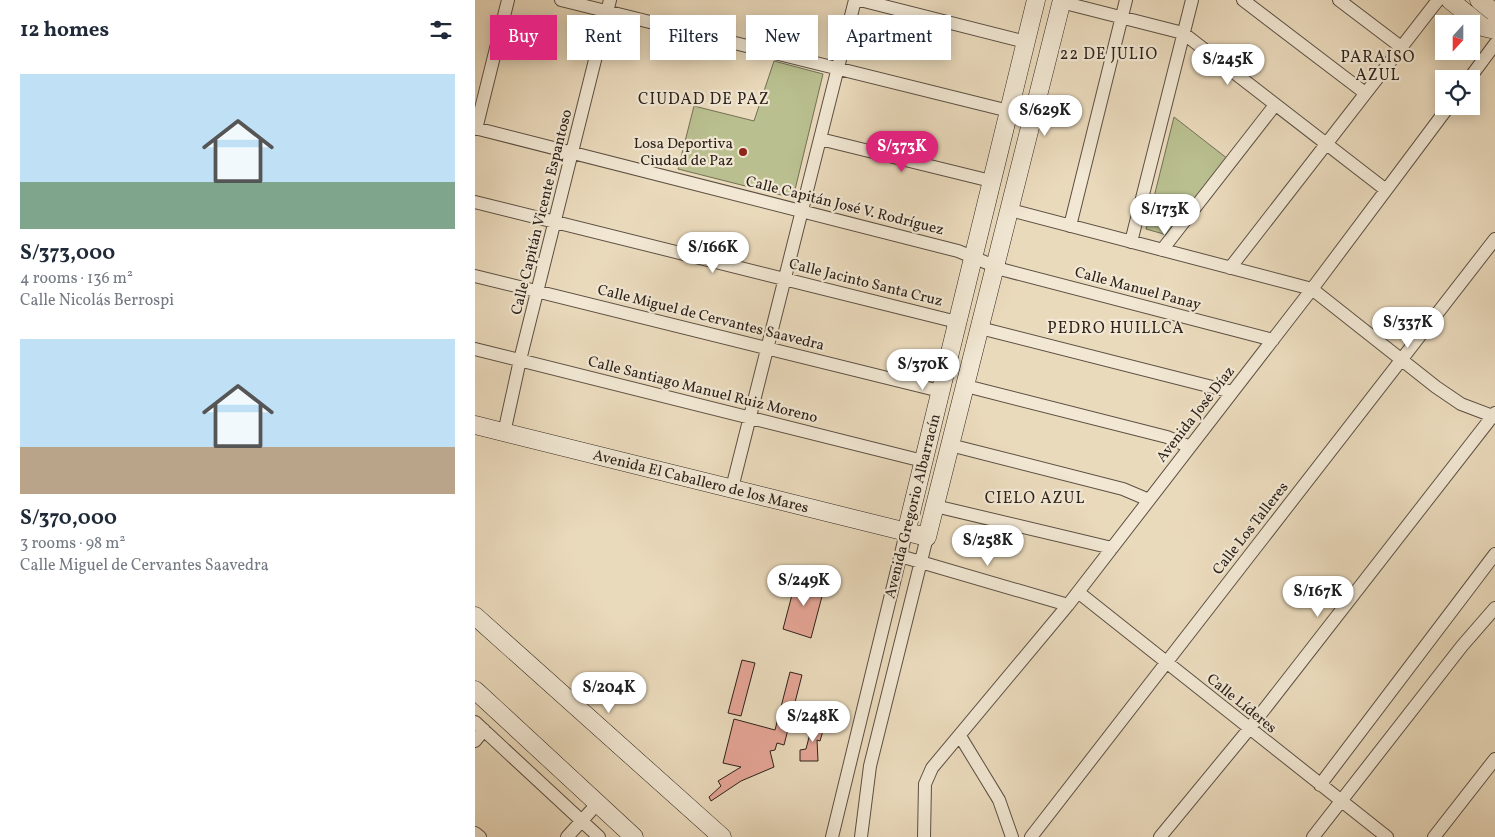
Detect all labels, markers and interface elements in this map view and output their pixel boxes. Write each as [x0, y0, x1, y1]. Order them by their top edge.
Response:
chip: Buy [490, 15, 557, 60]
chip: Rent [567, 15, 640, 60]
chip: Filters [650, 15, 736, 60]
chip: New [746, 15, 818, 60]
chip: Apartment [828, 15, 951, 60]
north arrow [1435, 15, 1480, 60]
map controls [1435, 15, 1480, 115]
text: 12 homes [20, 16, 109, 45]
icon: filters [427, 16, 455, 44]
district label: 22 DE JULIO [1060, 44, 1158, 66]
pin: S/245K [1187, 44, 1269, 86]
district label: PARAISO AZUL [1340, 47, 1416, 87]
text: S/245K [1203, 49, 1253, 71]
button: locate [1435, 70, 1480, 115]
district label: CIUDAD DE PAZ [638, 89, 770, 111]
pin: S/629K [1004, 94, 1086, 137]
text: S/629K [1019, 100, 1071, 122]
icon: home [193, 106, 283, 196]
street label: Calle Capitán Vicente Espantoso [507, 107, 578, 317]
pin: S/373K [861, 130, 943, 173]
place label: Losa Deportiva Ciudad de Paz [634, 134, 733, 172]
text: S/373K [877, 136, 927, 158]
marker: Losa Deportiva Ciudad de Paz [737, 146, 749, 158]
street label: Calle Capitán José V. Rodríguez [743, 172, 946, 241]
pin: S/173K [1124, 194, 1206, 236]
text: S/173K [1141, 199, 1189, 221]
pin: S/166K [672, 232, 754, 274]
text: S/166K [688, 237, 738, 259]
text: S/373,000 [20, 239, 115, 268]
street label: Calle Jacinto Santa Cruz [787, 254, 945, 313]
street label: Calle Manuel Panay [1072, 262, 1203, 316]
text: 4 rooms · 136 m² [20, 268, 133, 290]
street label: Calle Miguel de Cervantes Saavedra [595, 280, 826, 357]
text: Calle Nicolás Berrospi [20, 290, 174, 312]
pin: S/337K [1367, 306, 1449, 349]
text: S/337K [1383, 312, 1433, 334]
district label: PEDRO HUILLCA [1047, 318, 1185, 340]
pin: S/370K [882, 348, 964, 391]
street label: Calle Santiago Manuel Ruiz Moreno [586, 352, 820, 429]
text: S/370K [897, 354, 949, 376]
street label: Avenida José Díaz [1152, 362, 1240, 467]
icon: home [193, 371, 283, 461]
street label: Avenida Gregorio Albarracín [880, 412, 947, 601]
street label: Avenida El Caballero de los Mares [591, 445, 811, 519]
street label: Calle Los Talleres [1208, 478, 1294, 580]
district label: CIELO AZUL [985, 488, 1085, 510]
text: S/370,000 [20, 504, 117, 533]
pin: S/258K [947, 524, 1029, 567]
text: S/258K [963, 530, 1013, 552]
text: 3 rooms · 98 m² [20, 533, 125, 555]
text: Calle Miguel de Cervantes Saavedra [20, 555, 269, 577]
pin: S/249K [763, 564, 845, 607]
text: S/249K [778, 570, 830, 592]
pin: S/167K [1277, 576, 1359, 618]
text: S/167K [1294, 581, 1342, 603]
street label: Calle Líderes [1202, 669, 1281, 739]
pin: S/204K [568, 672, 650, 714]
text: S/204K [582, 677, 636, 699]
pin: S/248K [772, 700, 854, 743]
text: S/248K [787, 706, 839, 728]

